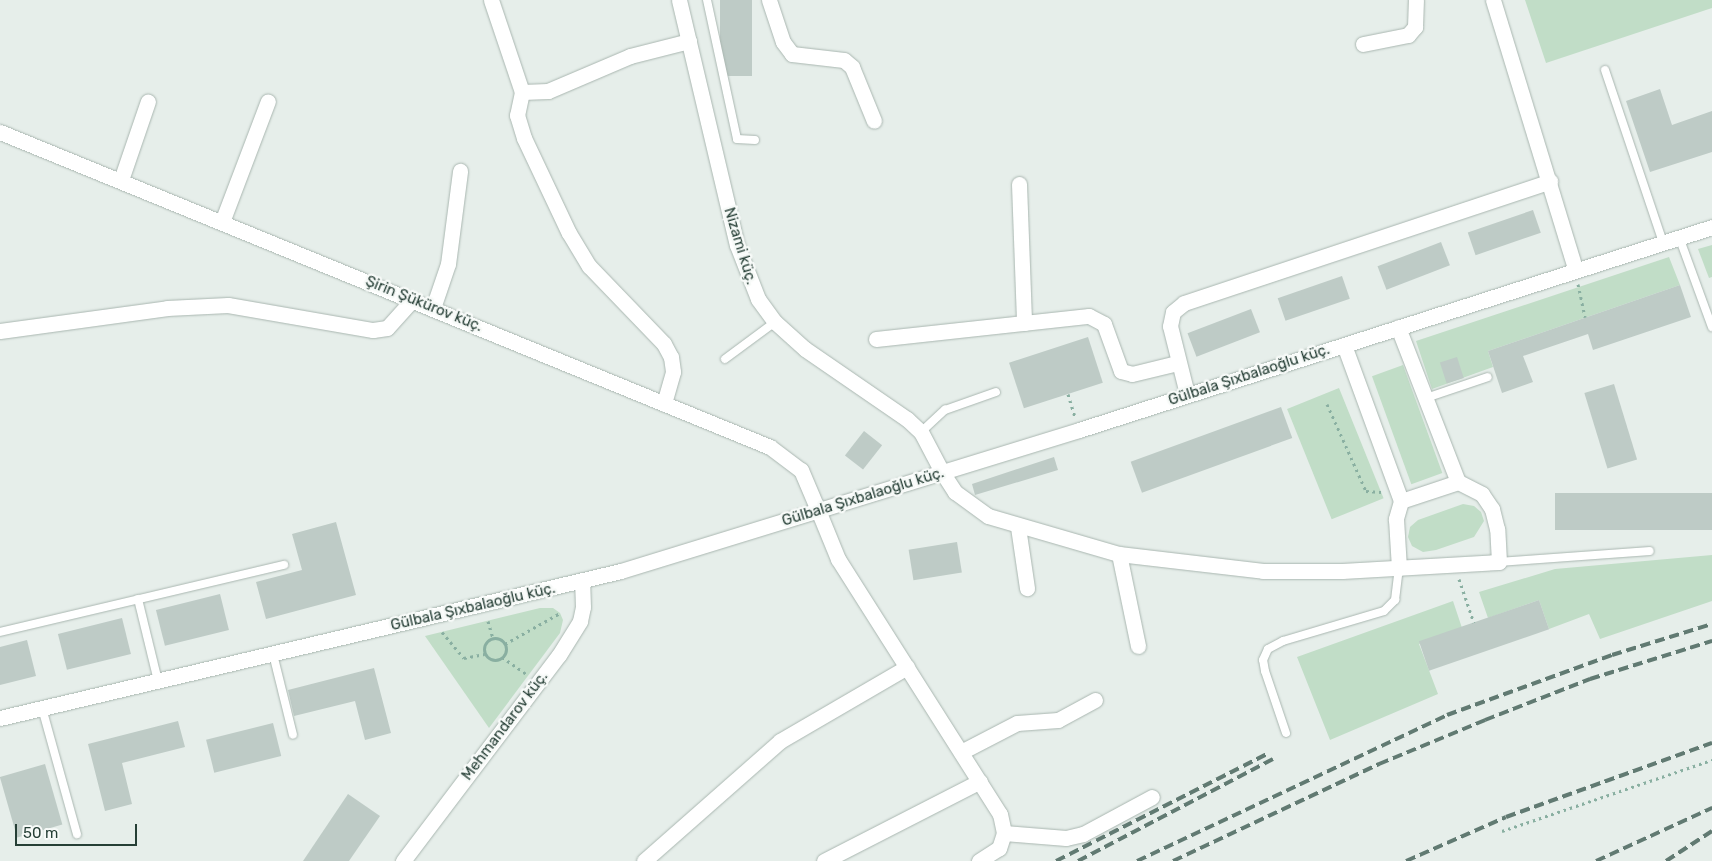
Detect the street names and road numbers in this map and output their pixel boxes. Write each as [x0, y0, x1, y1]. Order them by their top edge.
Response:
street label: Nizami küç. [720, 205, 760, 287]
street label: Şirin Şükürov küç. [363, 272, 485, 336]
street label: Gülbala Şıxbalaoğlu küç. [1166, 340, 1332, 410]
street label: Gülbala Şıxbalaoğlu küç. [780, 464, 946, 530]
street label: Gülbala Şıxbalaoğlu küç. [389, 579, 557, 635]
street label: Mehmandarov küç. [458, 668, 552, 784]

